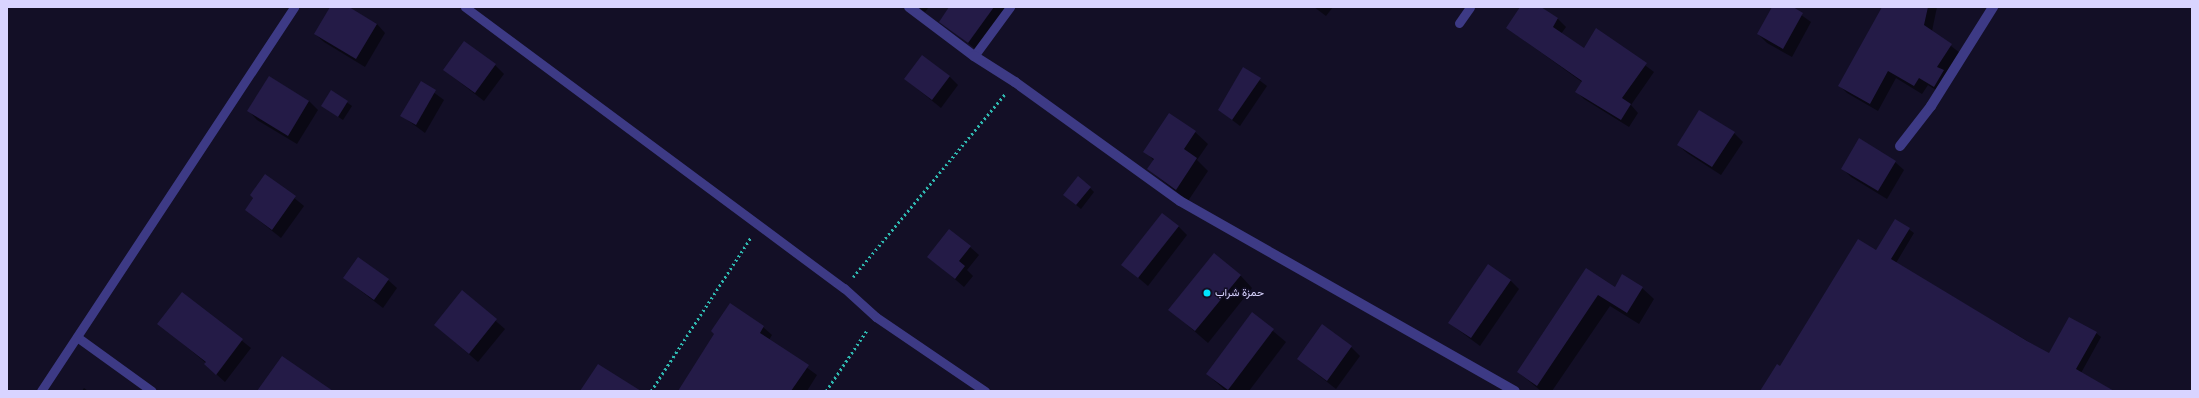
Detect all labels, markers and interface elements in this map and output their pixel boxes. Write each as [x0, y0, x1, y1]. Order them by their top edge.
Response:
place label: حمزة شراب [1215, 286, 1264, 300]
marker: حمزة شراب [1202, 288, 1212, 298]

